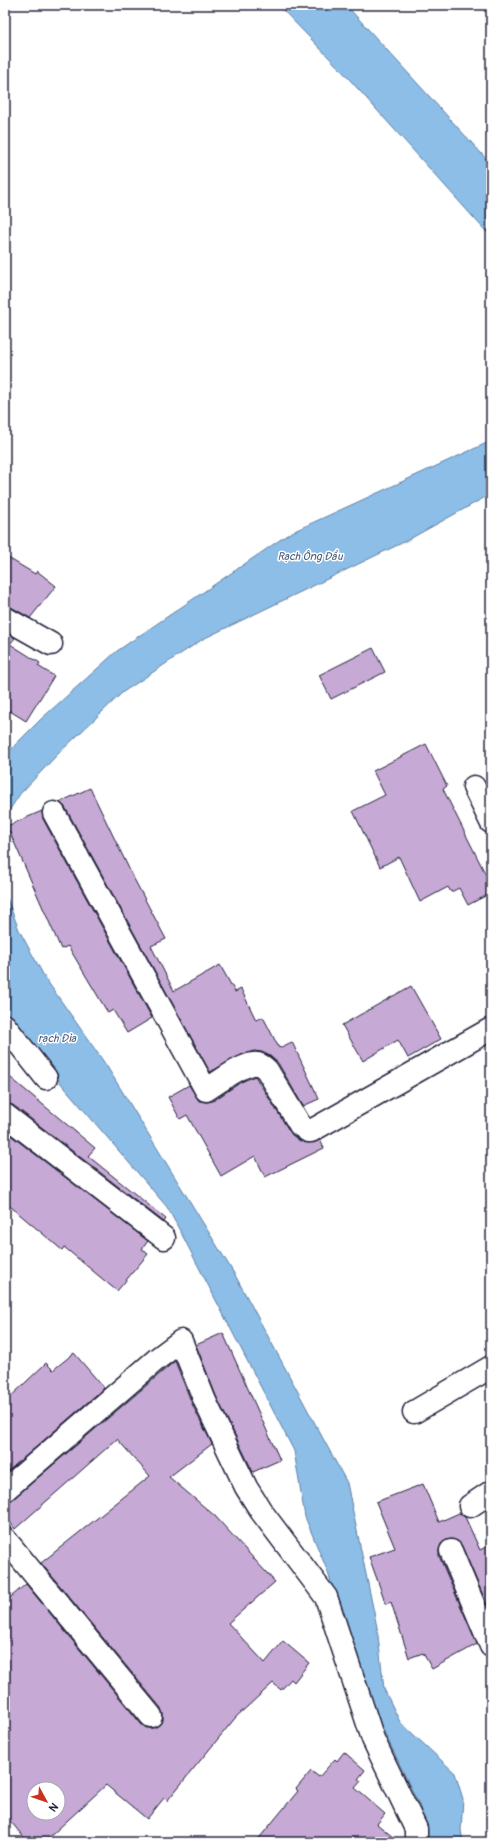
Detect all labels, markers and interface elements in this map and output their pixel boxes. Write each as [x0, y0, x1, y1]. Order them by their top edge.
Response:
water label: Rạch Ông Đầu [277, 549, 344, 563]
water label: rạch Đìa [38, 1032, 77, 1045]
north arrow [26, 1781, 66, 1821]
text: N [46, 1800, 61, 1815]

